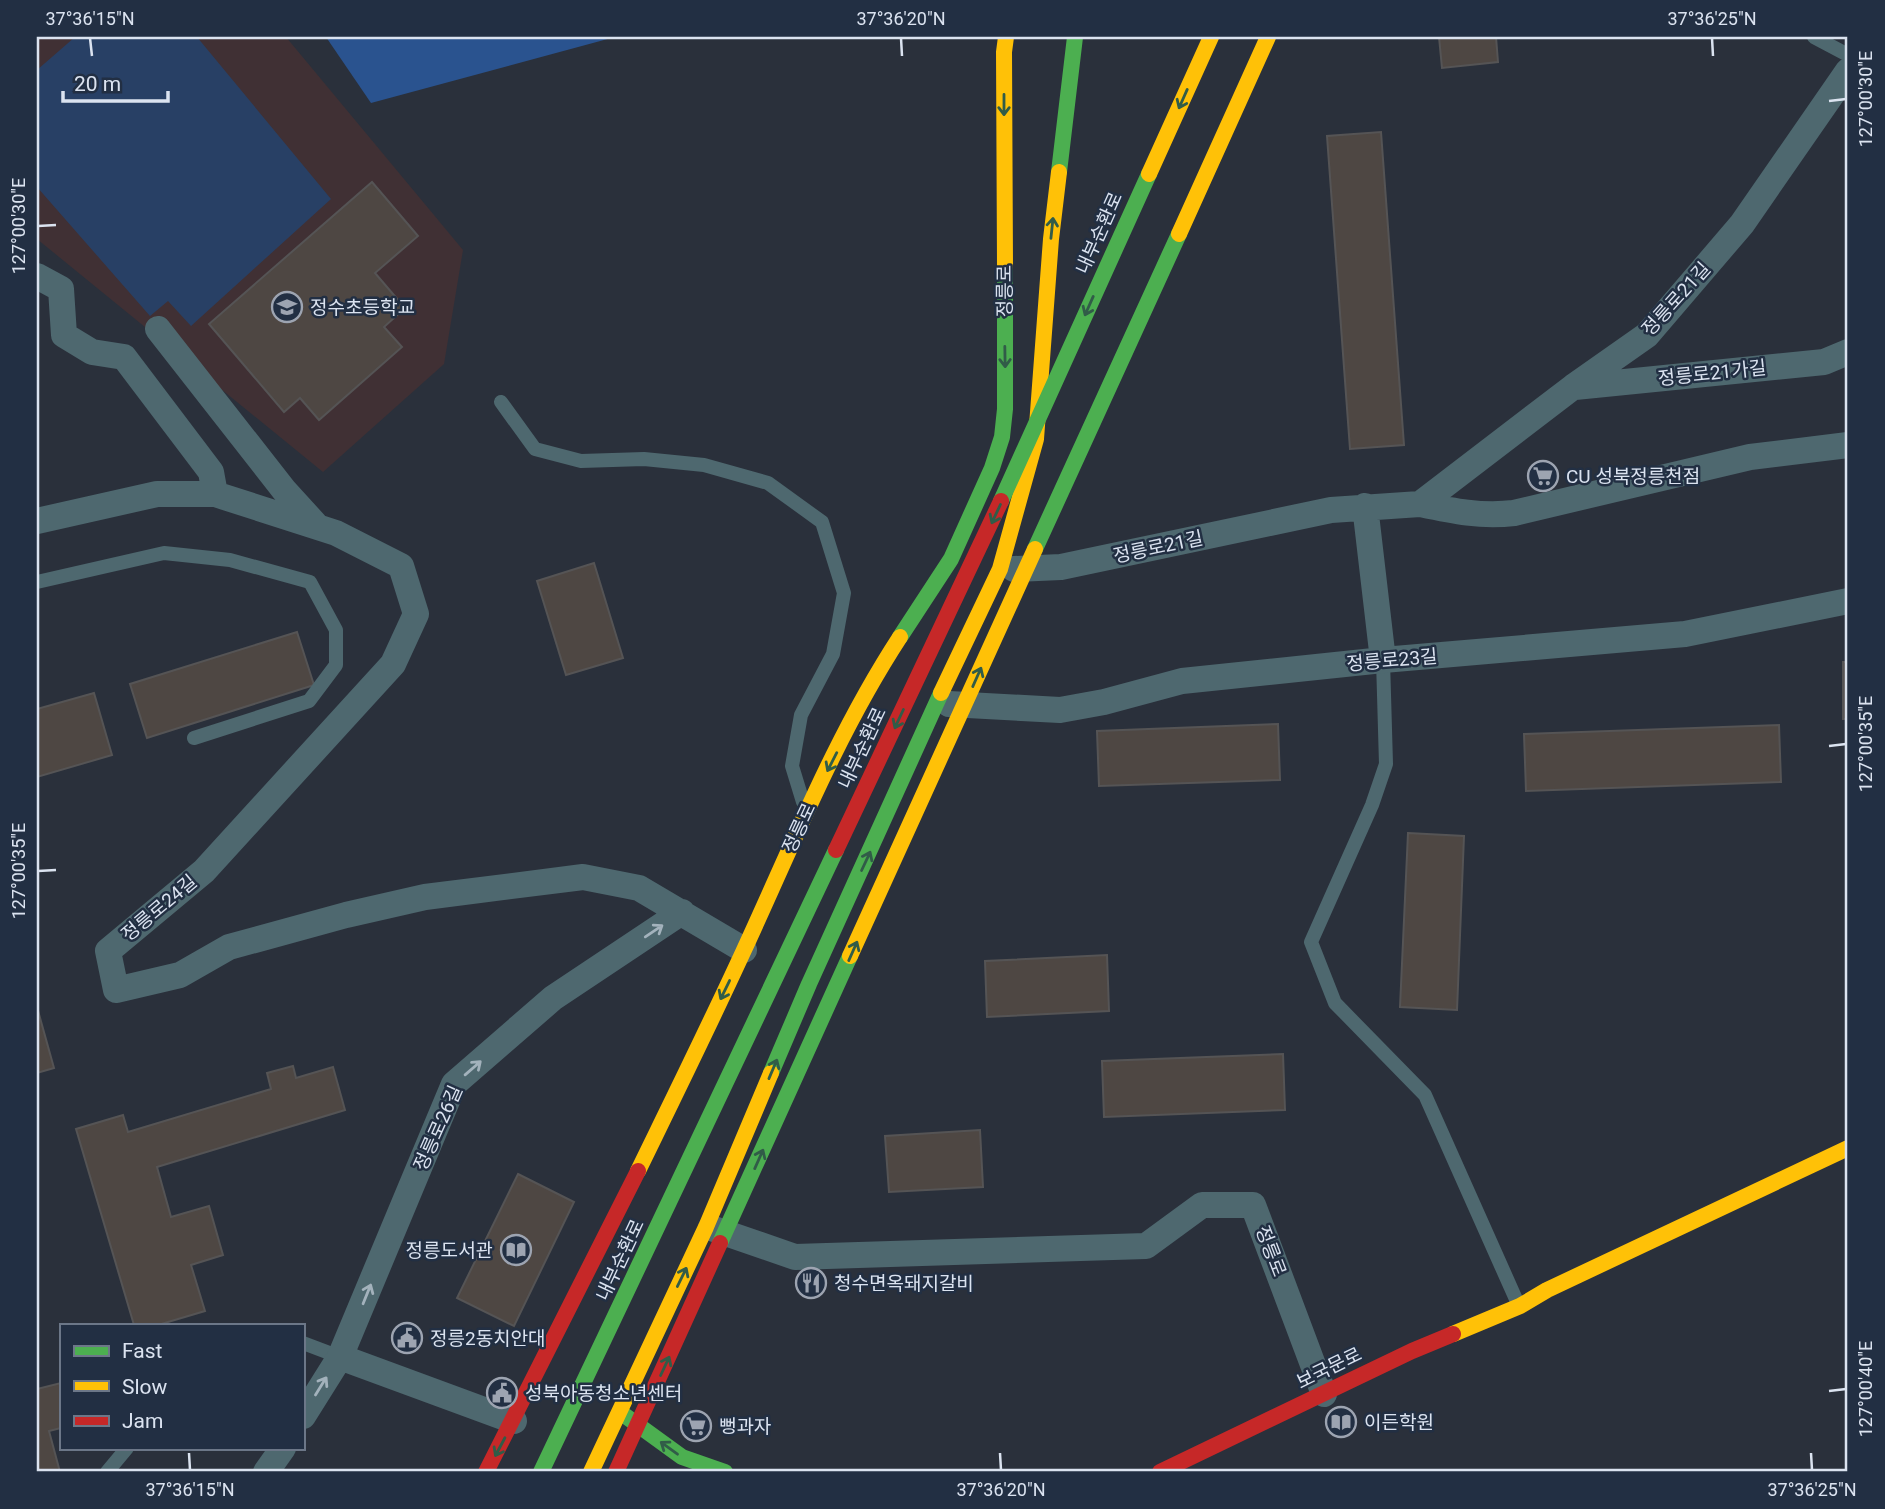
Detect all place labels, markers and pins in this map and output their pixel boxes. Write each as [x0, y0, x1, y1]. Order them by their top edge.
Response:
school or university icon: 정수초등학교 [270, 290, 304, 324]
place label: 정수초등학교 [310, 296, 415, 319]
supermarket icon: CU 성북정릉천점 [1526, 459, 1560, 493]
place label: CU 성북정릉천점 [1566, 465, 1700, 488]
library icon: 정릉도서관 [499, 1233, 533, 1267]
place label: 정릉도서관 [406, 1239, 493, 1262]
restaurant icon: 청수면옥돼지갈비 [794, 1266, 828, 1300]
place label: 청수면옥돼지갈비 [834, 1272, 974, 1295]
public building icon: 정릉2동치안대 [390, 1321, 424, 1355]
place label: 정릉2동치안대 [430, 1327, 546, 1350]
public building icon: 성북아동청소년센터 [485, 1376, 519, 1410]
place label: 성북아동청소년센터 [525, 1382, 682, 1405]
library icon: 이든학원 [1324, 1405, 1358, 1439]
supermarket icon: 뻥과자 [679, 1409, 713, 1443]
place label: 이든학원 [1364, 1411, 1434, 1434]
place label: 뻥과자 [719, 1415, 771, 1438]

